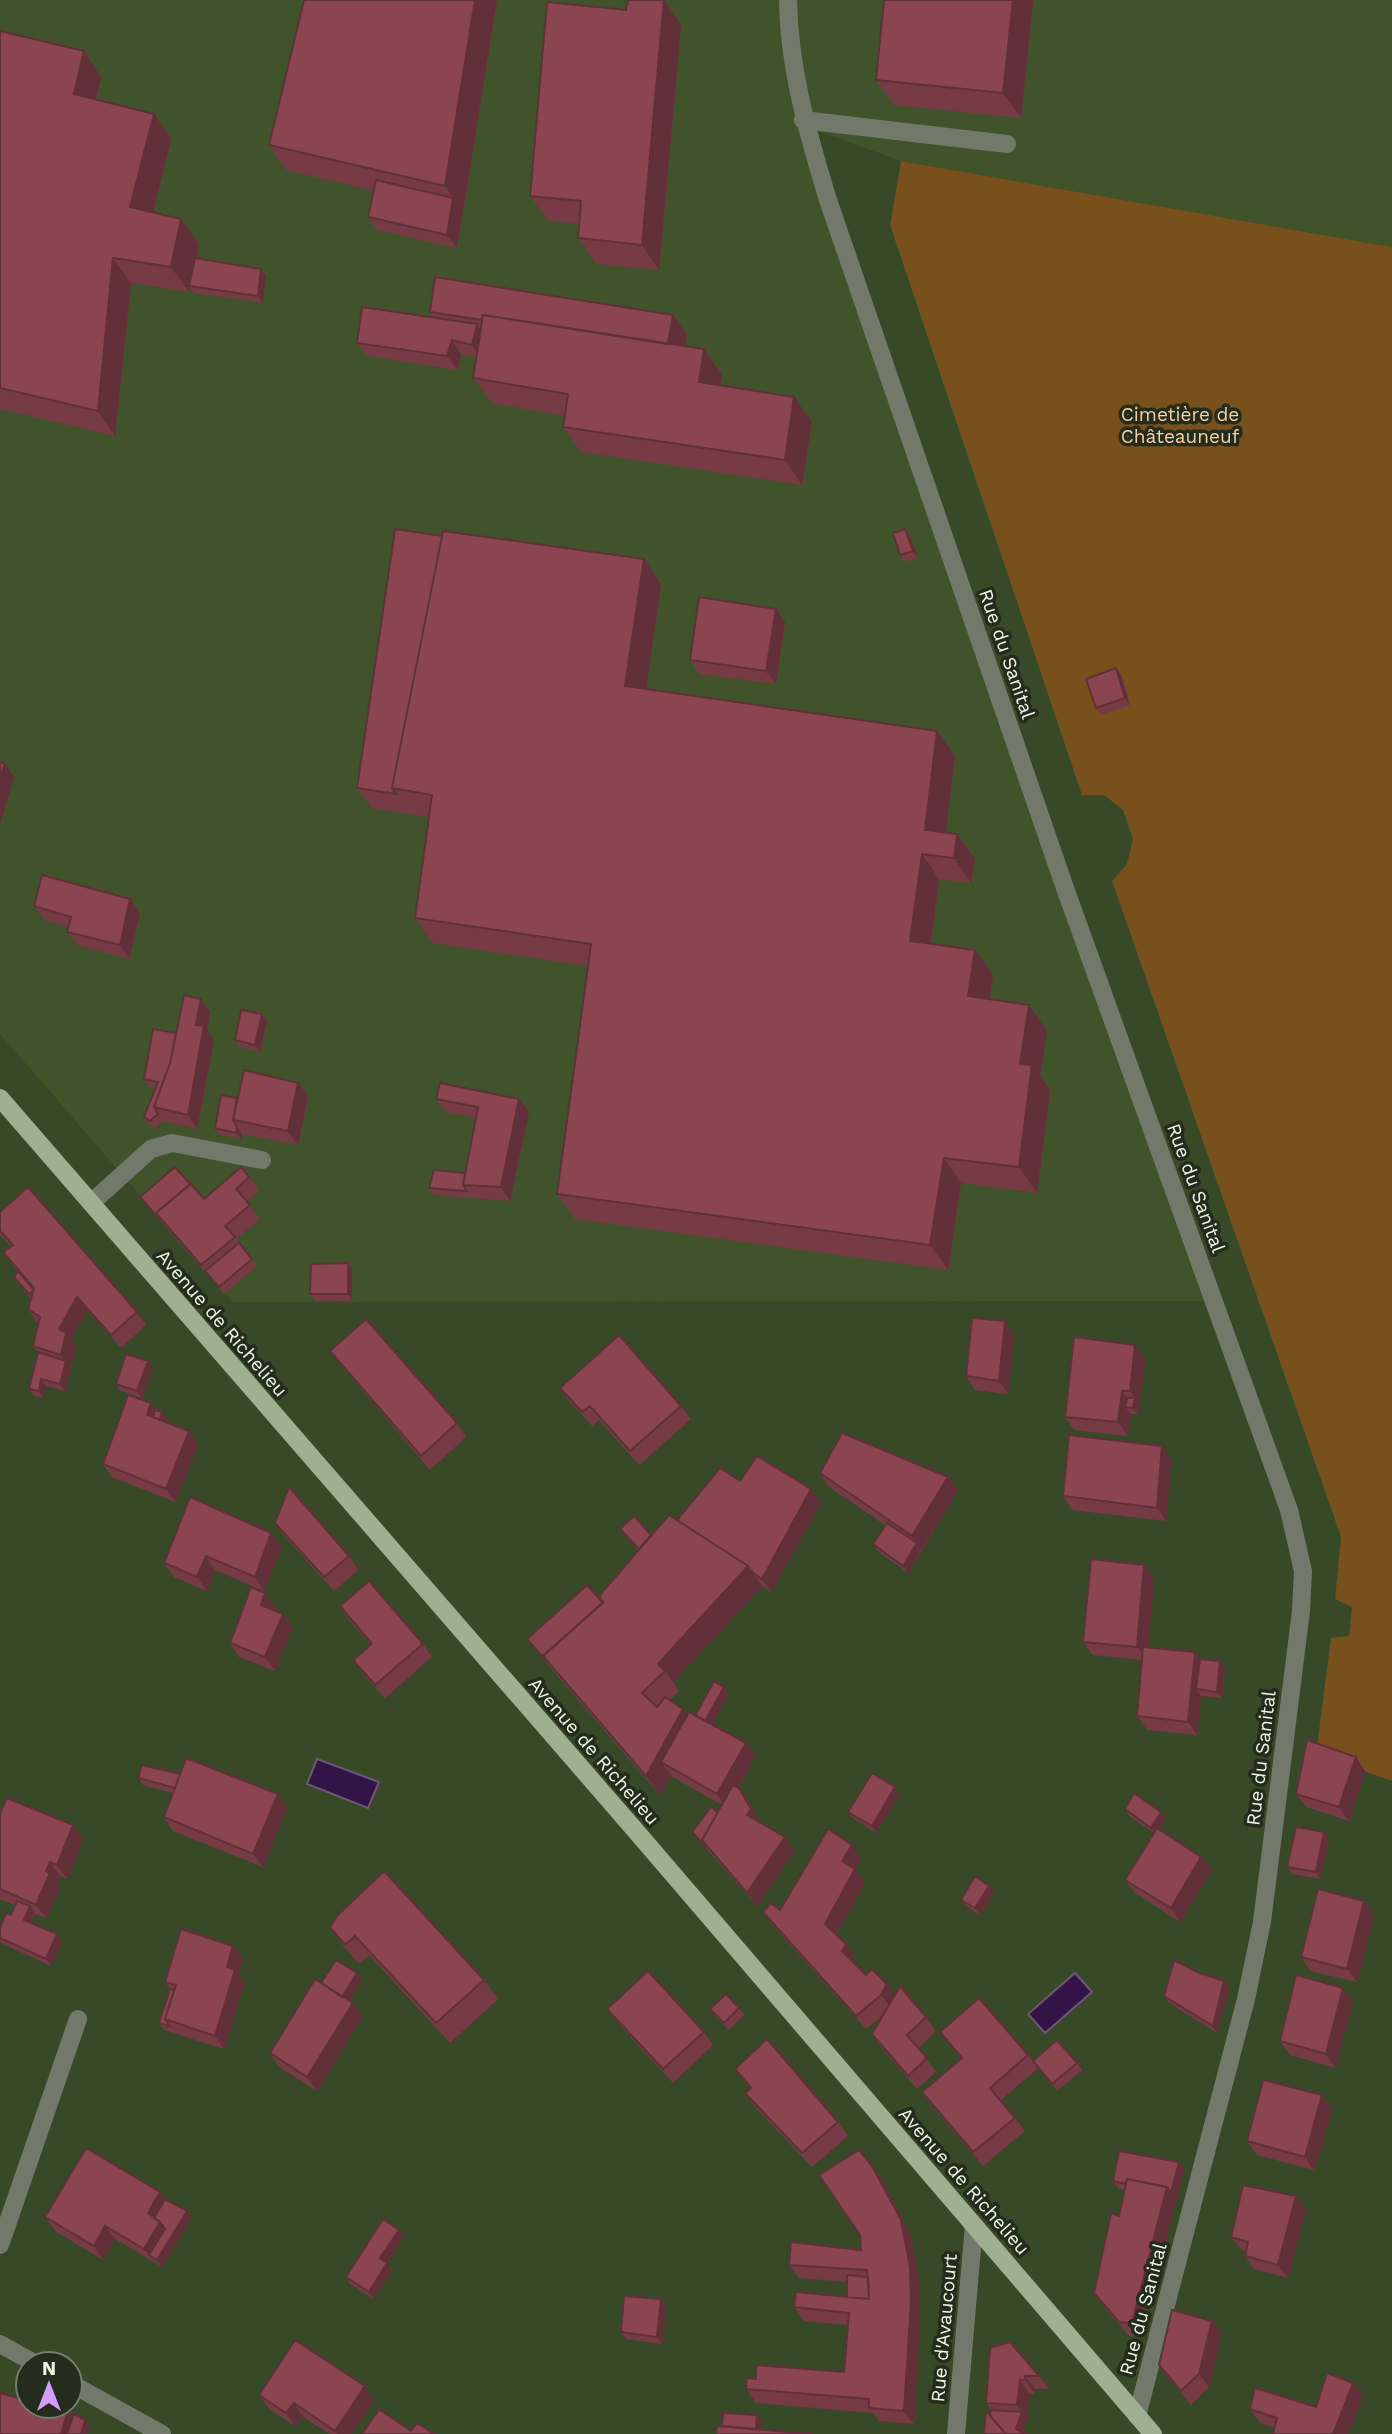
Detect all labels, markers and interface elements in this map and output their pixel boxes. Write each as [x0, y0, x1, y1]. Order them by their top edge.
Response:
park label: Cimetière de Châteauneuf [1121, 403, 1240, 448]
street label: Rue du Sanital [974, 586, 1040, 722]
street label: Rue du Sanital [1162, 1120, 1230, 1256]
street label: Avenue de Richelieu [152, 1245, 292, 1401]
street label: Avenue de Richelieu [524, 1673, 664, 1829]
street label: Rue du Sanital [1241, 1689, 1281, 1827]
street label: Avenue de Richelieu [894, 2103, 1034, 2259]
street label: Rue du Sanital [1114, 2240, 1172, 2378]
street label: Rue d'Avaucourt [926, 2253, 962, 2403]
north arrow [14, 2350, 84, 2420]
text: N [42, 2357, 56, 2380]

